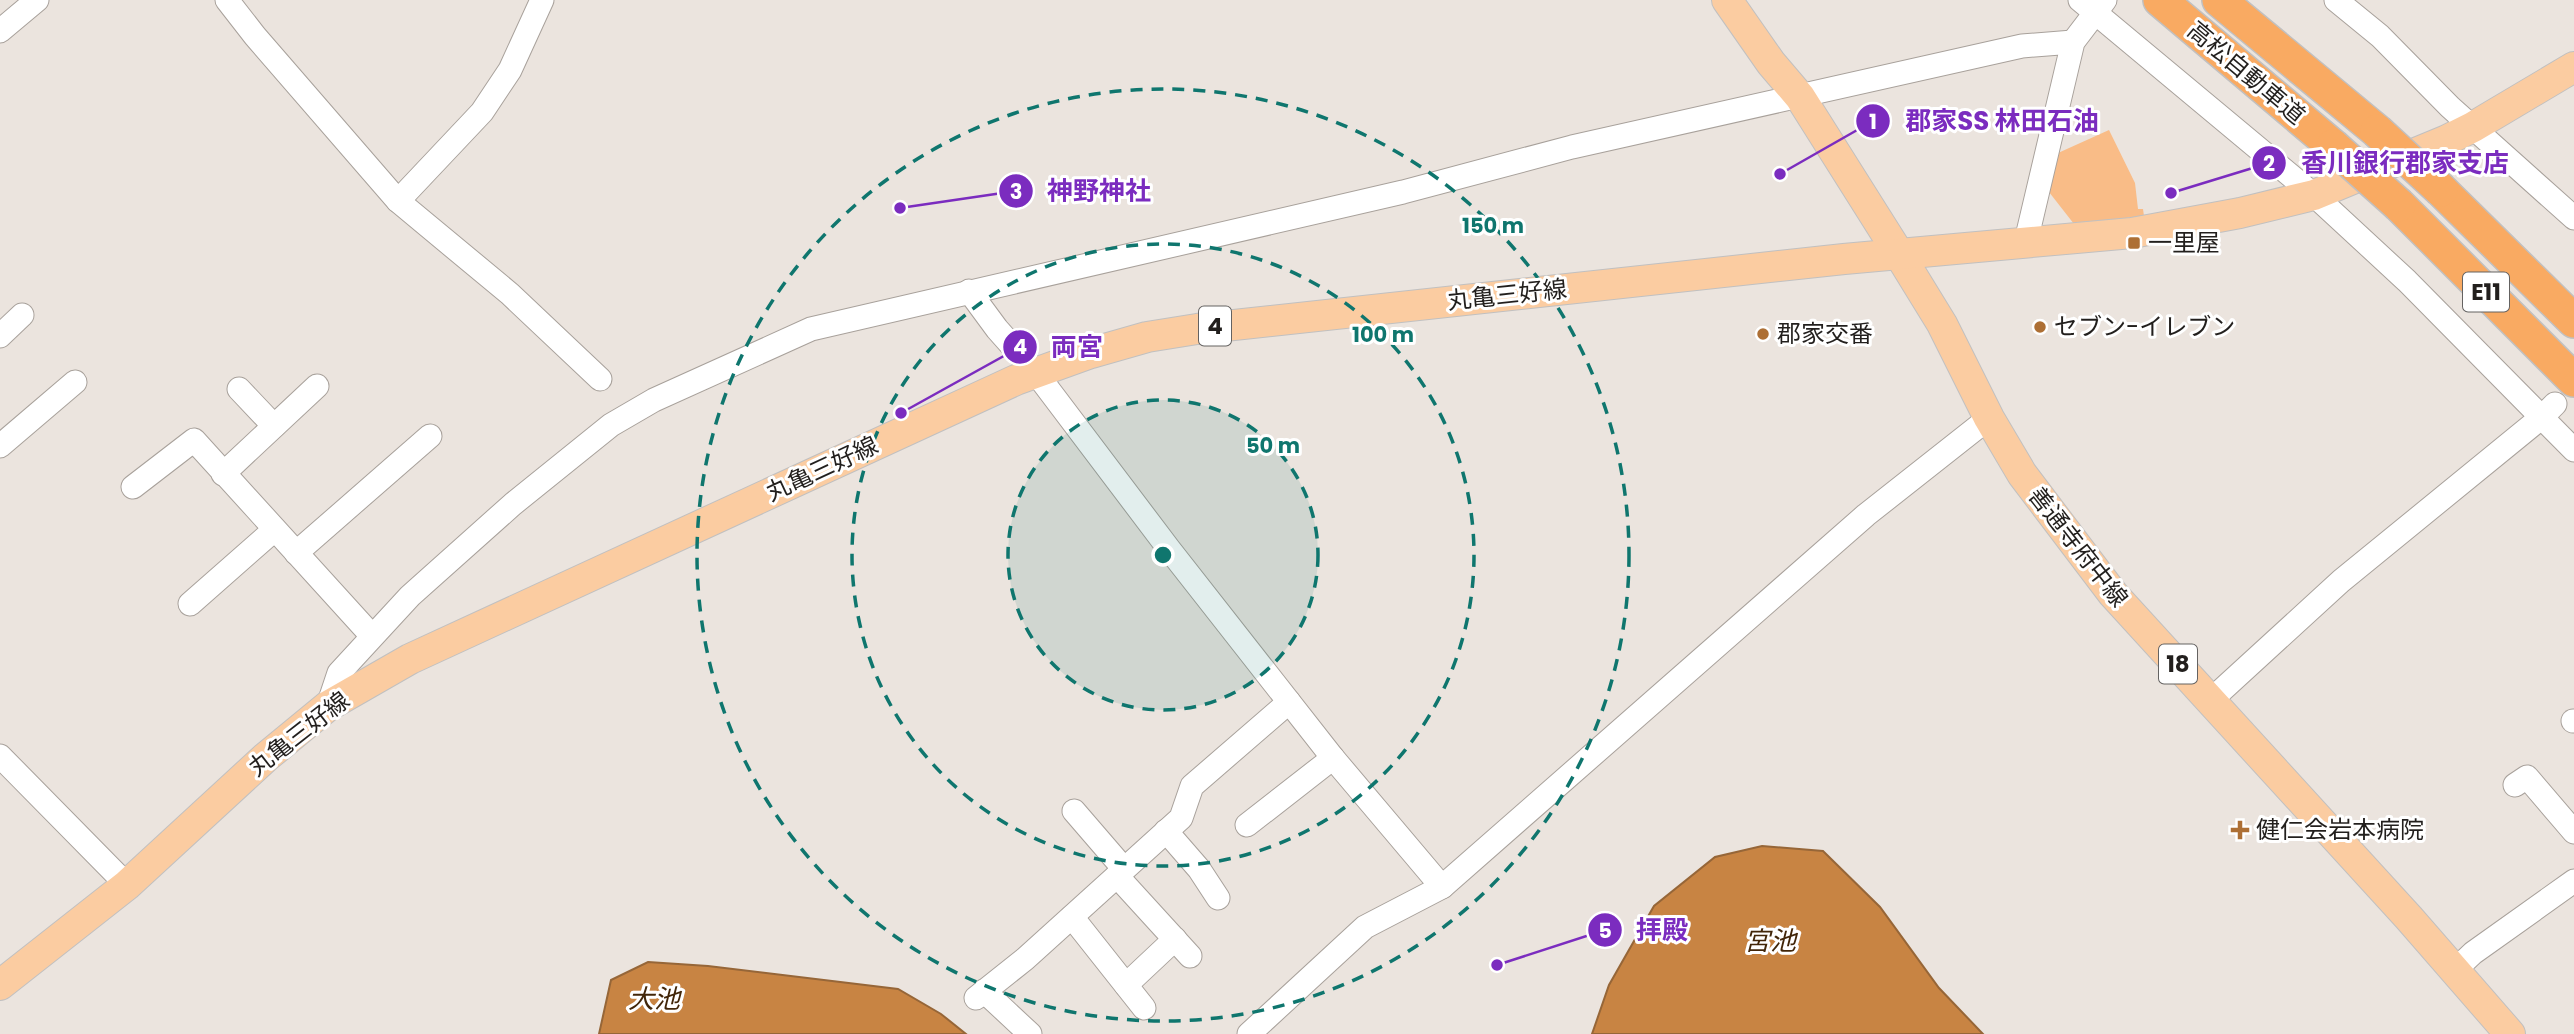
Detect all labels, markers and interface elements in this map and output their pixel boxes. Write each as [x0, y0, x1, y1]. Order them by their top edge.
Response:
street label: 高松自動車道 [2181, 14, 2312, 132]
callout: 郡家SS 林田石油 [1856, 98, 2112, 145]
text: 郡家SS 林田石油 [1905, 103, 2099, 139]
text: 1 [1869, 107, 1877, 136]
callout: 香川銀行郡家支店 [2252, 140, 2523, 187]
text: 香川銀行郡家支店 [2301, 145, 2509, 181]
text: 2 [2263, 149, 2275, 178]
callout: 神野神社 [998, 168, 1165, 215]
text: 神野神社 [1047, 173, 1151, 209]
text: 3 [1010, 177, 1022, 206]
text: 150 m [1462, 211, 1524, 240]
place label: 一里屋 [2148, 226, 2220, 259]
marker: 一里屋 [2126, 235, 2142, 251]
street label: 丸亀三好線 [1446, 272, 1568, 317]
road number: E11 [2463, 272, 2509, 312]
road number: 4 [1199, 306, 1231, 346]
place label: セブン-イレブン [2054, 310, 2235, 343]
place label: 郡家交番 [1777, 317, 1873, 350]
marker: セブン-イレブン [2032, 319, 2048, 335]
text: 100 m [1352, 320, 1414, 349]
callout: 両宮 [1002, 323, 1117, 370]
marker: 郡家交番 [1755, 326, 1771, 342]
text: 両宮 [1051, 329, 1103, 365]
text: 4 [1013, 332, 1027, 361]
street label: 丸亀三好線 [760, 428, 883, 509]
text: 50 m [1246, 431, 1300, 460]
street label: 善通寺府中線 [2021, 480, 2136, 614]
centre of rings [1151, 543, 1175, 567]
road number: 18 [2159, 644, 2197, 684]
street label: 丸亀三好線 [241, 684, 356, 784]
place label: 健仁会岩本病院 [2256, 813, 2424, 846]
marker: 健仁会岩本病院 [2230, 820, 2250, 840]
callout: 拝殿 [1587, 907, 1702, 954]
text: 拝殿 [1636, 912, 1688, 948]
text: 5 [1598, 916, 1612, 945]
water label: 宮池 [1744, 923, 1799, 959]
water label: 大池 [628, 981, 683, 1017]

